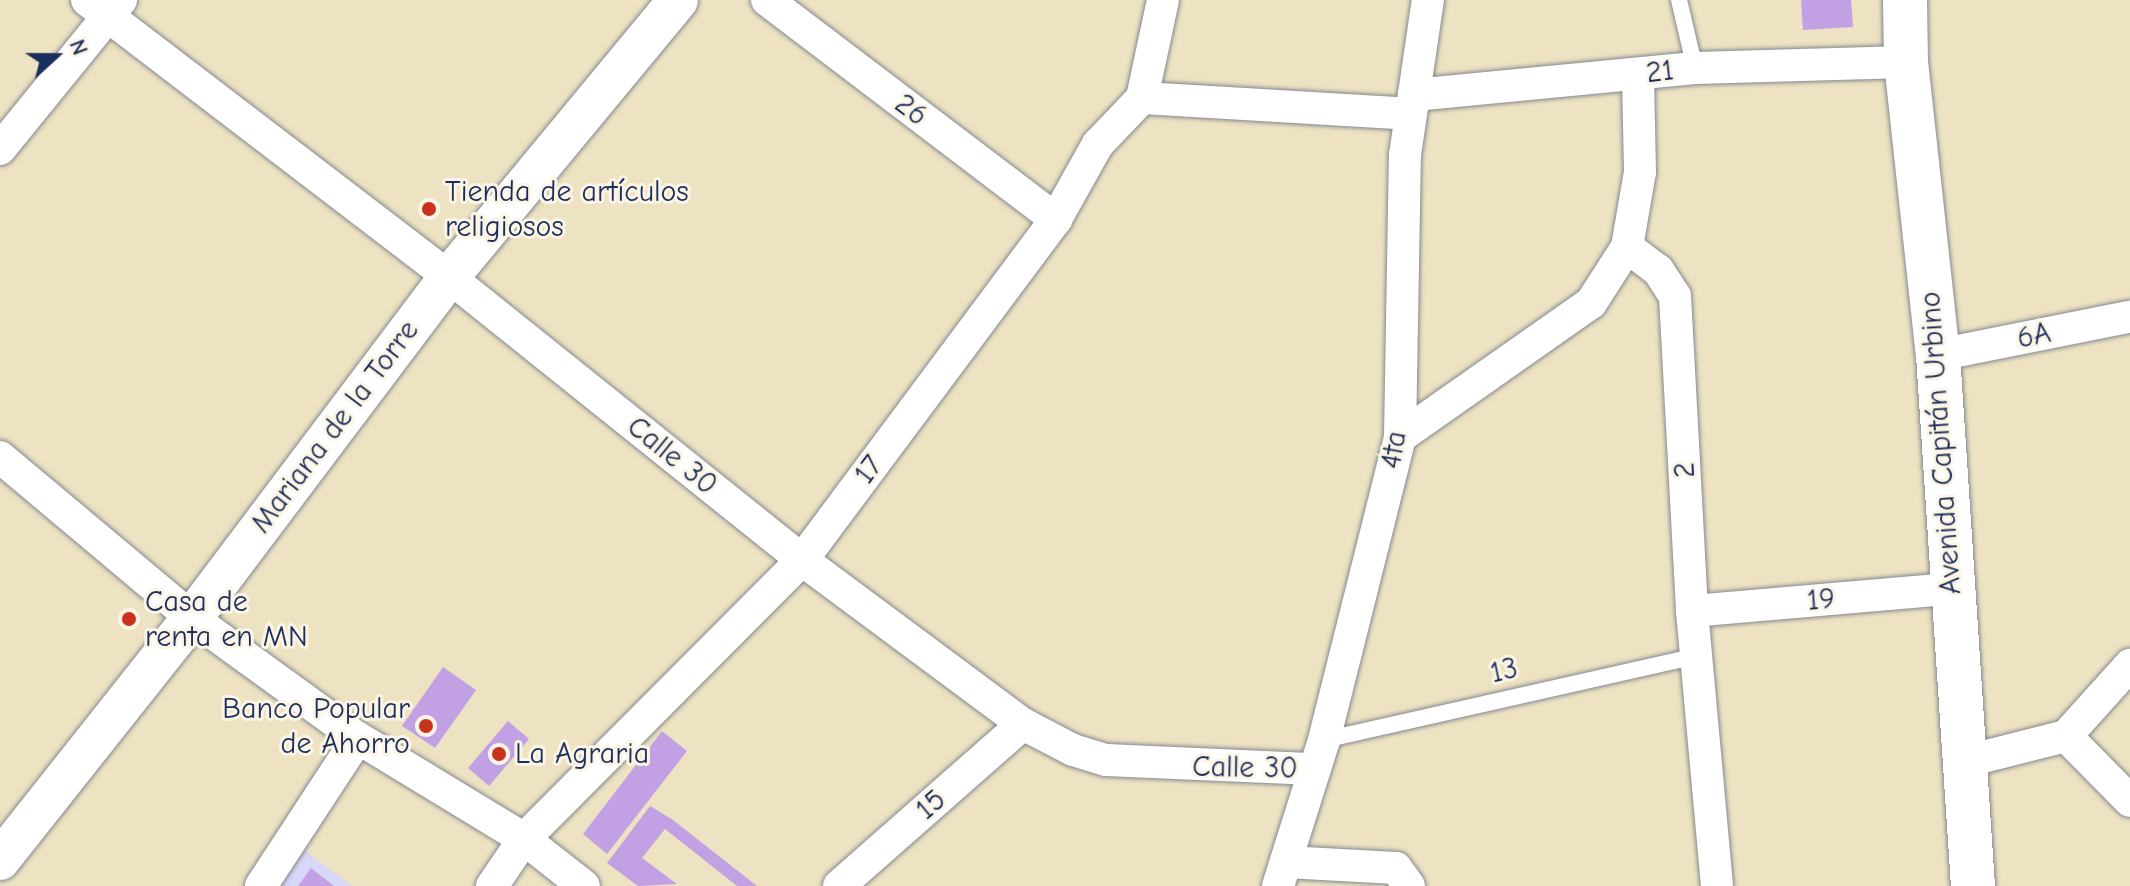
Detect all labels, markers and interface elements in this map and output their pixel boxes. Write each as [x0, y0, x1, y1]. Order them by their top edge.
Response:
north arrow [16, 16, 96, 96]
text: N [64, 36, 93, 59]
street label: 21 [1644, 52, 1676, 92]
street label: 26 [887, 86, 935, 134]
place label: Tienda de artículos religiosos [445, 174, 689, 244]
marker: Tienda de artículos religiosos [420, 200, 438, 218]
street label: Avenida Capitán Urbino [1912, 290, 1970, 596]
street label: Mariana de la Torre [243, 314, 427, 540]
street label: 6A [2014, 315, 2054, 357]
street label: Calle 30 [620, 409, 724, 503]
street label: 4ta [1373, 428, 1415, 472]
street label: 17 [847, 449, 891, 491]
street label: 2 [1667, 461, 1703, 479]
street label: 19 [1806, 581, 1836, 619]
place label: Casa de renta en MN [145, 584, 308, 654]
marker: Casa de renta en MN [120, 610, 138, 628]
street label: 13 [1487, 650, 1521, 692]
place label: Banco Popular de Ahorro [222, 691, 410, 762]
marker: Banco Popular de Ahorro [417, 717, 435, 735]
place label: La Agraria [515, 736, 649, 772]
marker: La Agraria [490, 745, 508, 763]
street label: Calle 30 [1192, 749, 1298, 787]
street label: 15 [909, 782, 953, 828]

